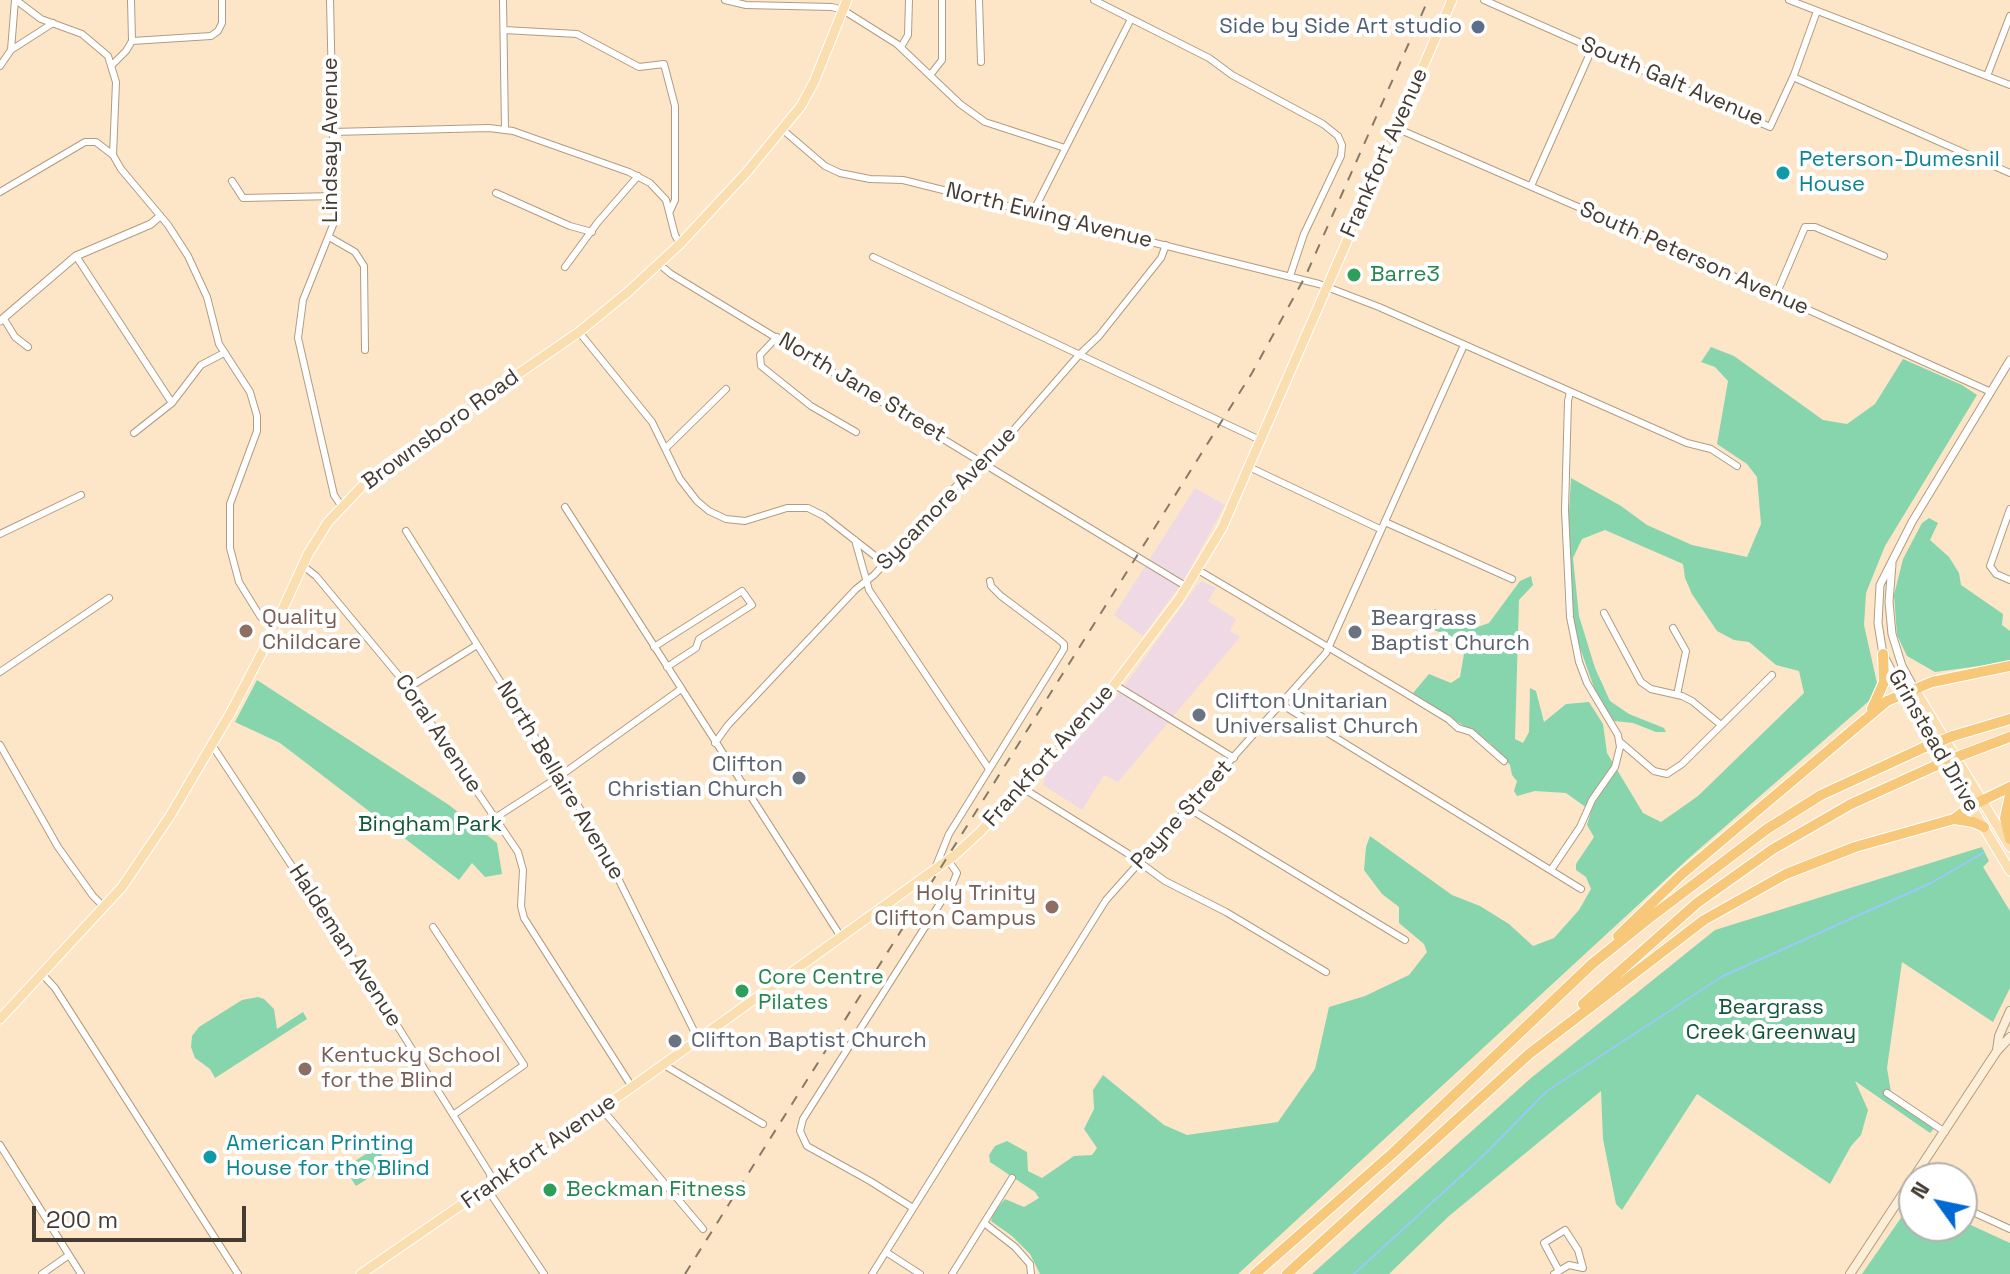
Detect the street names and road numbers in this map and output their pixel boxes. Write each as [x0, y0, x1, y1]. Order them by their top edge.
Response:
street label: South Galt Avenue [1577, 32, 1767, 132]
street label: Lindsay Avenue [318, 57, 344, 223]
street label: Frankfort Avenue [1336, 64, 1434, 242]
street label: North Ewing Avenue [943, 178, 1155, 254]
street label: South Peterson Avenue [1575, 196, 1813, 322]
street label: North Jane Street [774, 328, 950, 448]
street label: Brownsboro Road [357, 364, 525, 496]
street label: Sycamore Avenue [872, 422, 1022, 576]
street label: Grinstead Drive [1881, 665, 1985, 817]
street label: Coral Avenue [389, 670, 487, 798]
street label: North Bellaire Avenue [490, 677, 630, 885]
street label: Frankfort Avenue [978, 679, 1120, 833]
street label: Payne Street [1126, 755, 1238, 875]
street label: Haldeman Avenue [283, 860, 407, 1032]
street label: Frankfort Avenue [457, 1089, 621, 1215]

